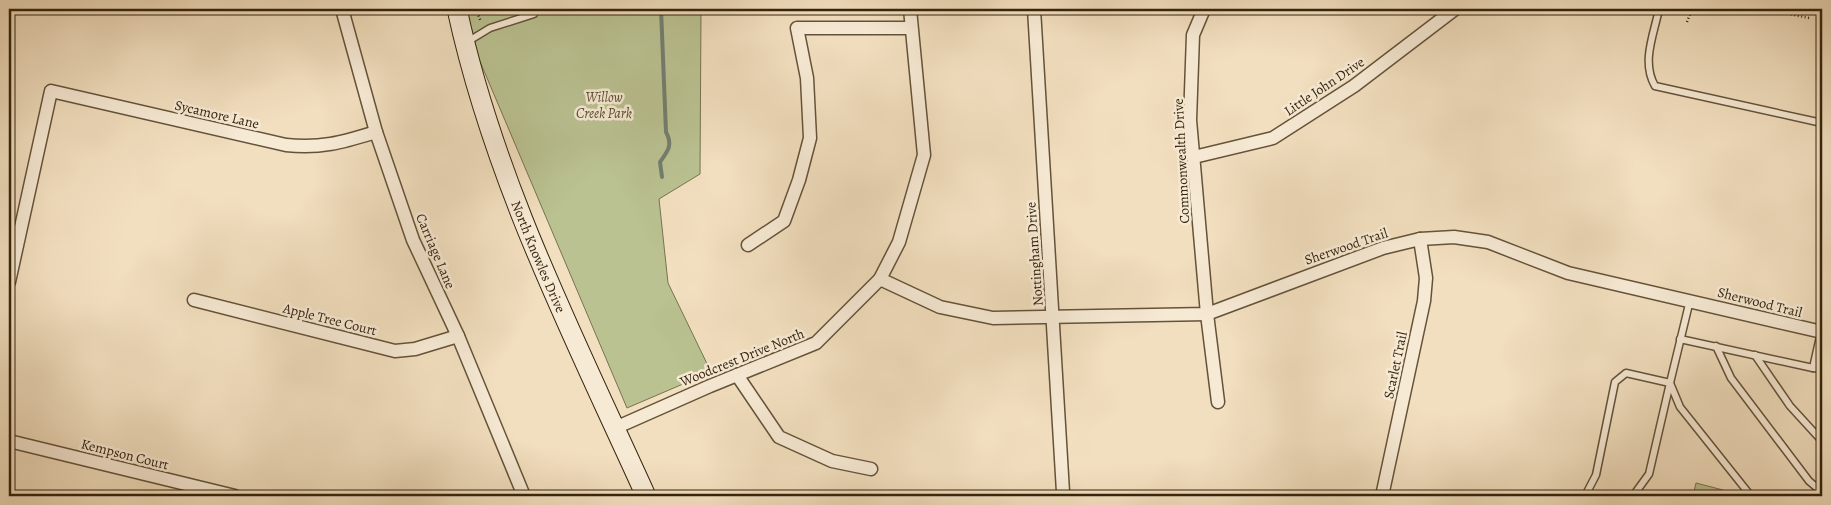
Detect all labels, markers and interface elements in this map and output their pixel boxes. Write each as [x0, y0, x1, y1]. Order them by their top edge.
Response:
street label: Little John Drive [1280, 53, 1368, 120]
park label: Willow Creek Park [576, 88, 632, 123]
street label: Sycamore Lane [173, 96, 261, 133]
street label: Commonwealth Drive [1169, 98, 1194, 224]
street label: North Knowles Drive [506, 198, 570, 316]
street label: Nottingham Drive [1021, 201, 1048, 307]
street label: Carriage Lane [411, 211, 460, 292]
street label: Sherwood Trail [1302, 223, 1391, 270]
street label: Sherwood Trail [1715, 283, 1805, 322]
street label: Apple Tree Court [280, 298, 379, 340]
street label: Woodcrest Drive North [676, 324, 808, 391]
street label: Scarlet Trail [1379, 329, 1412, 400]
street label: Kempson Court [79, 434, 171, 475]

